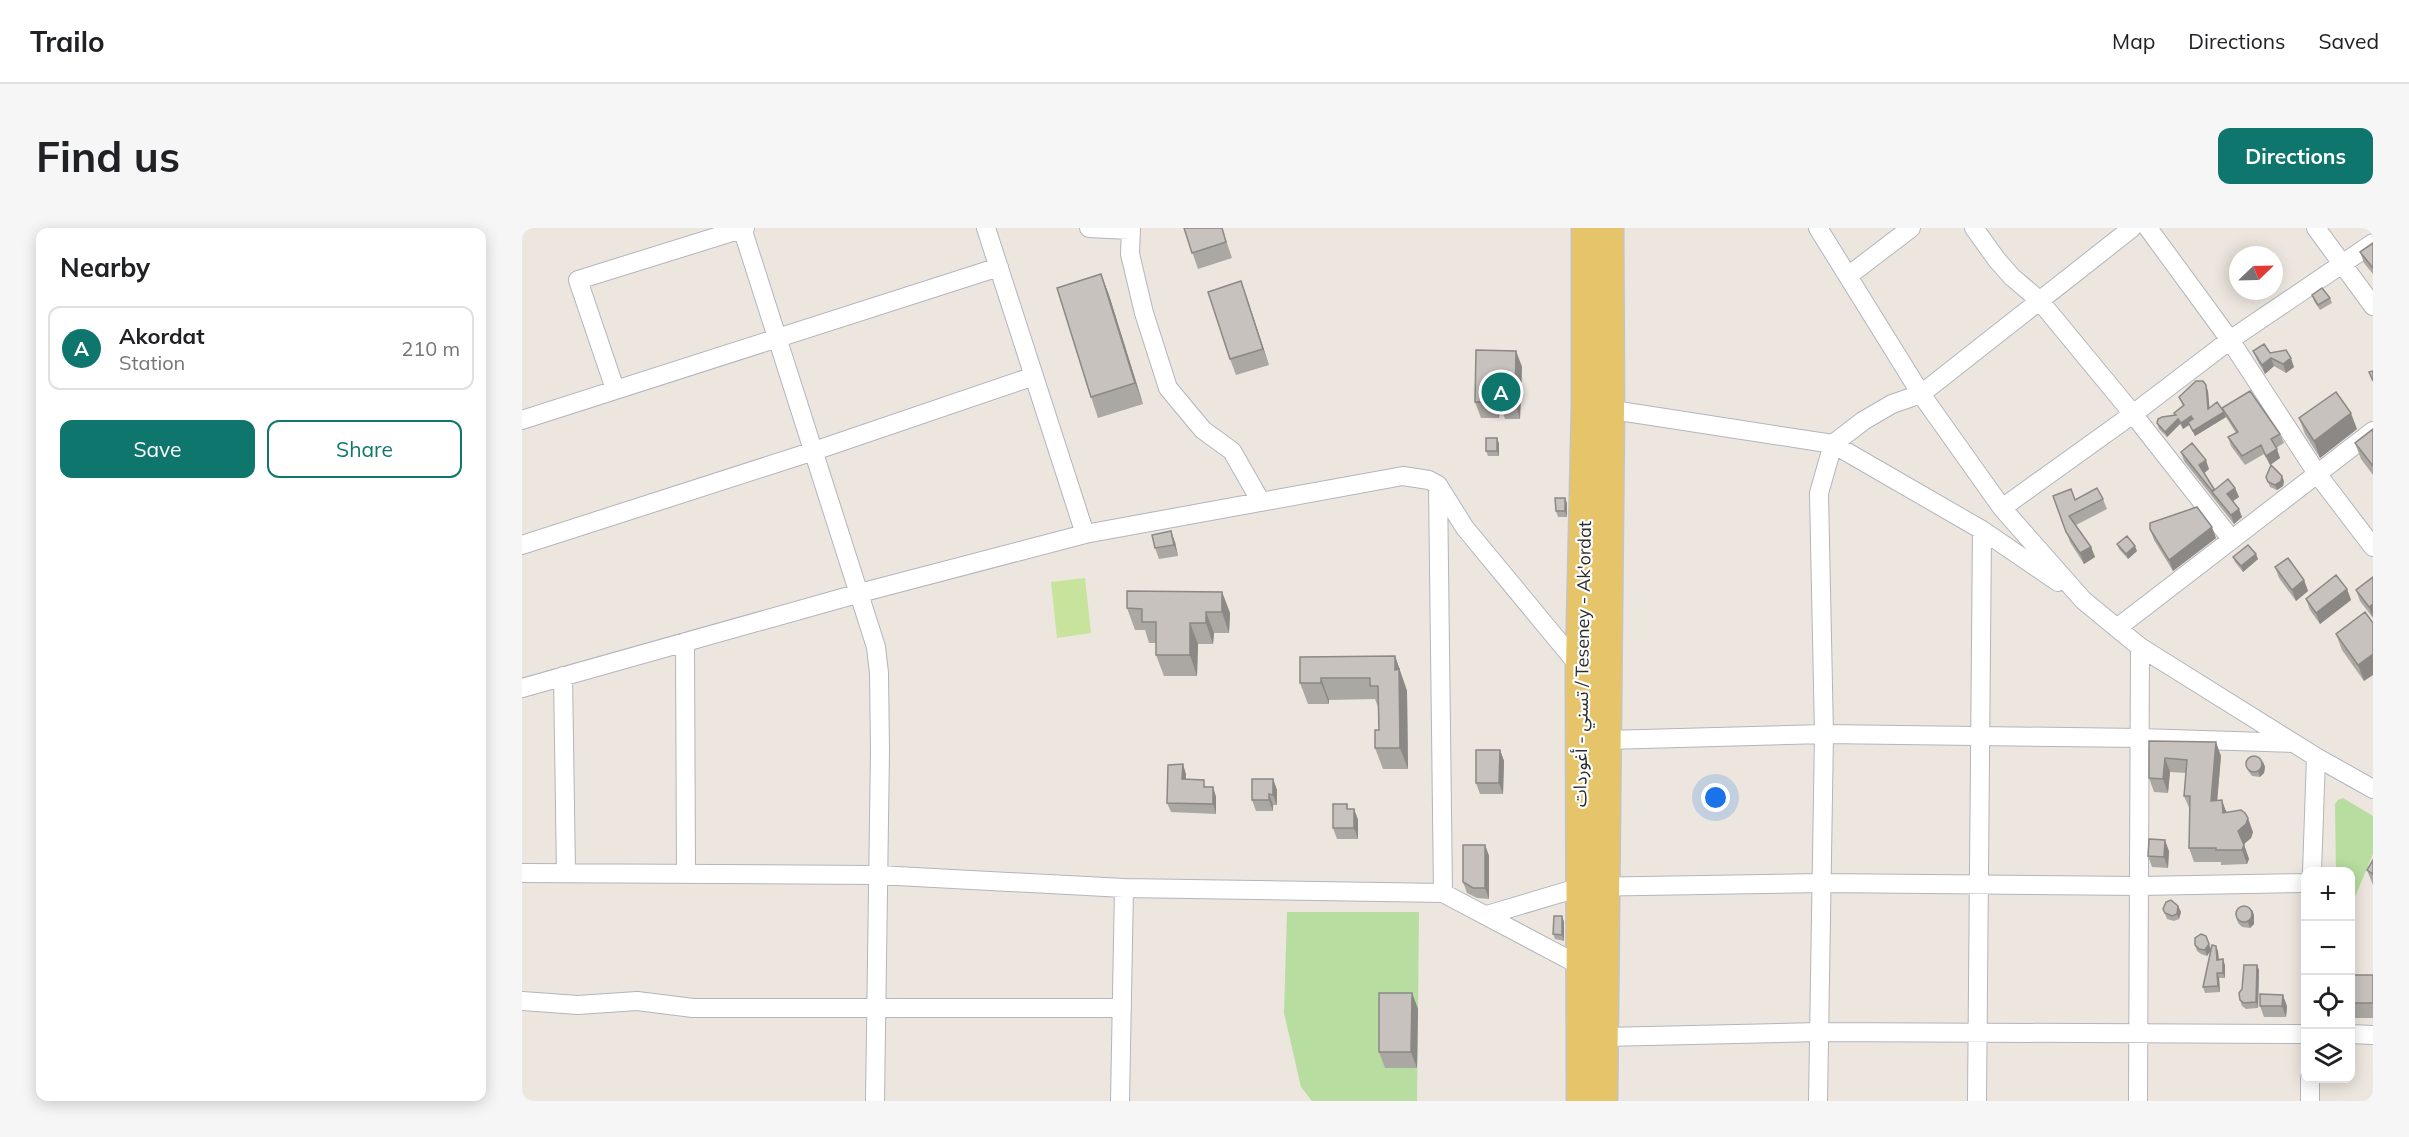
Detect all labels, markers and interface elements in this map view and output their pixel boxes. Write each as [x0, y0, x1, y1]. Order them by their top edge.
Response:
text: Trailo [30, 24, 105, 59]
text: Map [2112, 28, 2155, 54]
text: Directions [2188, 28, 2285, 54]
text: Saved [2318, 28, 2379, 54]
button: Directions [2218, 128, 2373, 184]
text: Find us [36, 130, 180, 183]
north arrow [2229, 246, 2283, 300]
text: Nearby [60, 251, 150, 284]
text: Akordat [119, 322, 205, 350]
text: A [74, 336, 89, 361]
text: 210 m [401, 336, 460, 361]
text: Station [119, 350, 185, 375]
pin: A [1482, 370, 1520, 414]
button: Save [60, 420, 255, 478]
button: Share [267, 420, 462, 478]
street label: تسني - أغوردات / Teseney - Ak'ordat [1568, 521, 1598, 807]
your location [1701, 783, 1730, 812]
map controls [2301, 867, 2355, 1083]
button: + [2301, 867, 2355, 921]
button: − [2301, 921, 2355, 975]
button: locate [2301, 975, 2355, 1029]
button: layers [2301, 1029, 2355, 1083]

